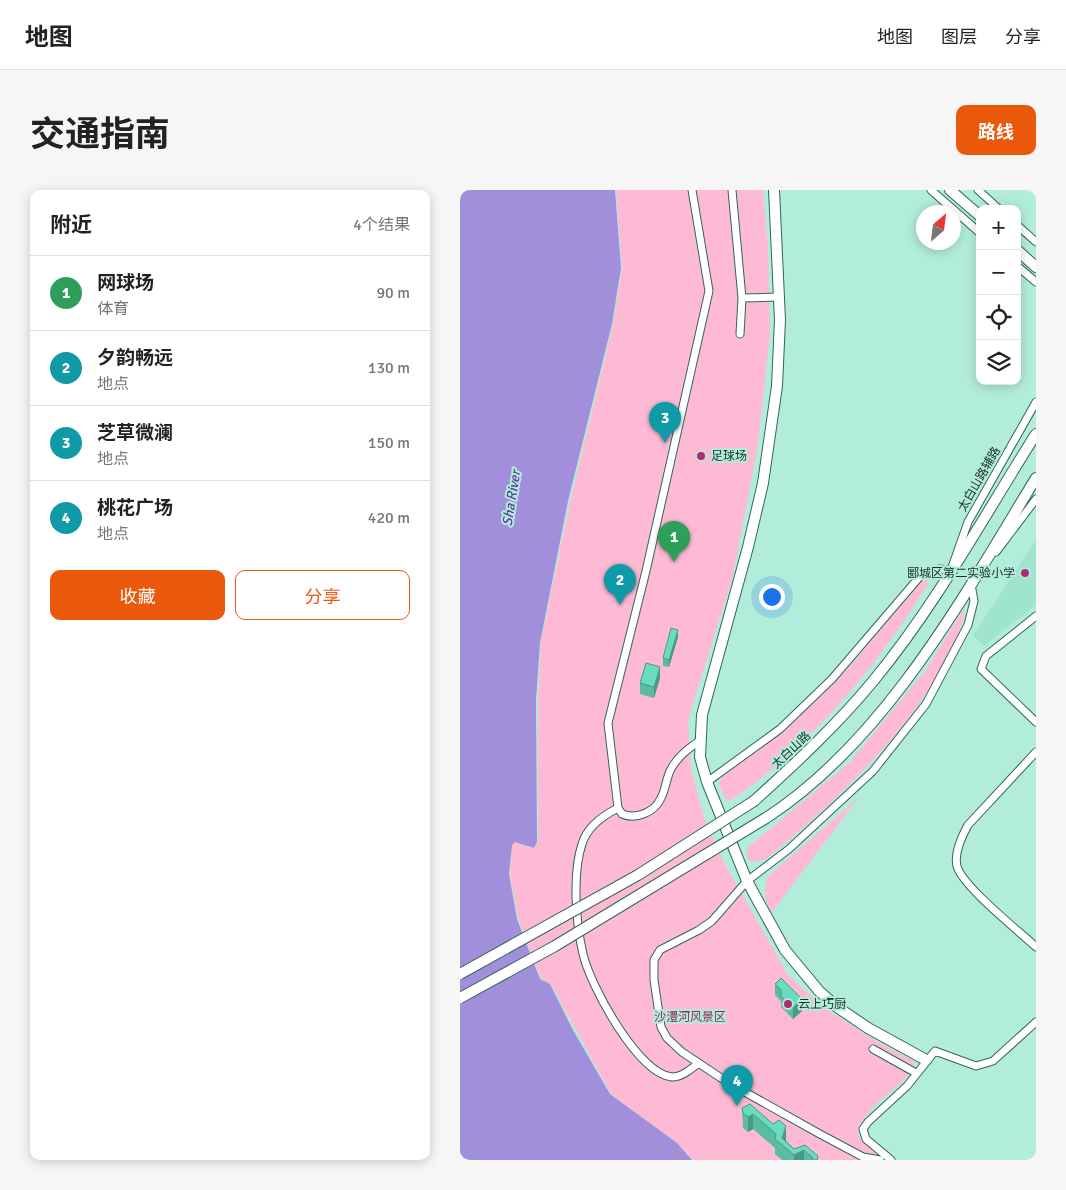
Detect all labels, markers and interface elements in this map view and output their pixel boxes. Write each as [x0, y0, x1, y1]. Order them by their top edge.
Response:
text: 地图 [25, 22, 73, 52]
text: 地图 [877, 26, 913, 48]
text: 图层 [941, 26, 977, 48]
text: 分享 [1005, 26, 1041, 48]
button: 路线 [956, 105, 1036, 155]
text: 交通指南 [30, 113, 170, 156]
north arrow [916, 205, 961, 250]
map controls [976, 205, 1021, 385]
button: + [976, 205, 1021, 250]
text: 附近 [50, 212, 92, 238]
text: 4个结果 [353, 215, 410, 235]
button: − [976, 250, 1021, 295]
text: 网球场 [97, 271, 154, 295]
text: 1 [62, 283, 70, 303]
text: 90 m [376, 283, 410, 303]
button: locate [976, 295, 1021, 340]
text: 体育 [97, 299, 129, 319]
button: layers [976, 340, 1021, 385]
text: 夕韵畅远 [97, 346, 173, 370]
text: 2 [62, 358, 70, 378]
text: 130 m [368, 358, 410, 378]
text: 地点 [97, 374, 129, 394]
pin: 3 [649, 402, 681, 443]
text: 芝草微澜 [97, 421, 173, 445]
text: 3 [62, 433, 70, 453]
text: 150 m [368, 433, 410, 453]
street label: 太白山路辅路 [955, 444, 1004, 514]
text: 地点 [97, 449, 129, 469]
place label: 足球场 [711, 449, 747, 464]
marker: 足球场 [695, 450, 707, 462]
water label: Sha River [499, 467, 525, 527]
text: 桃花广场 [97, 496, 173, 520]
text: 4 [62, 508, 70, 528]
text: 420 m [368, 508, 410, 528]
pin: 1 [658, 521, 690, 562]
text: 地点 [97, 524, 129, 544]
pin: 2 [604, 564, 636, 605]
place label: 郾城区第二实验小学 [907, 566, 1015, 581]
marker: 郾城区第二实验小学 [1019, 567, 1031, 579]
button: 收藏 [50, 570, 225, 620]
button: 分享 [235, 570, 410, 620]
your location [759, 584, 785, 610]
street label: 太白山路 [769, 729, 814, 772]
place label: 云上巧厨 [798, 997, 846, 1012]
marker: 云上巧厨 [782, 998, 794, 1010]
park label: 沙澧河风景区 [654, 1010, 726, 1025]
pin: 4 [721, 1065, 753, 1106]

